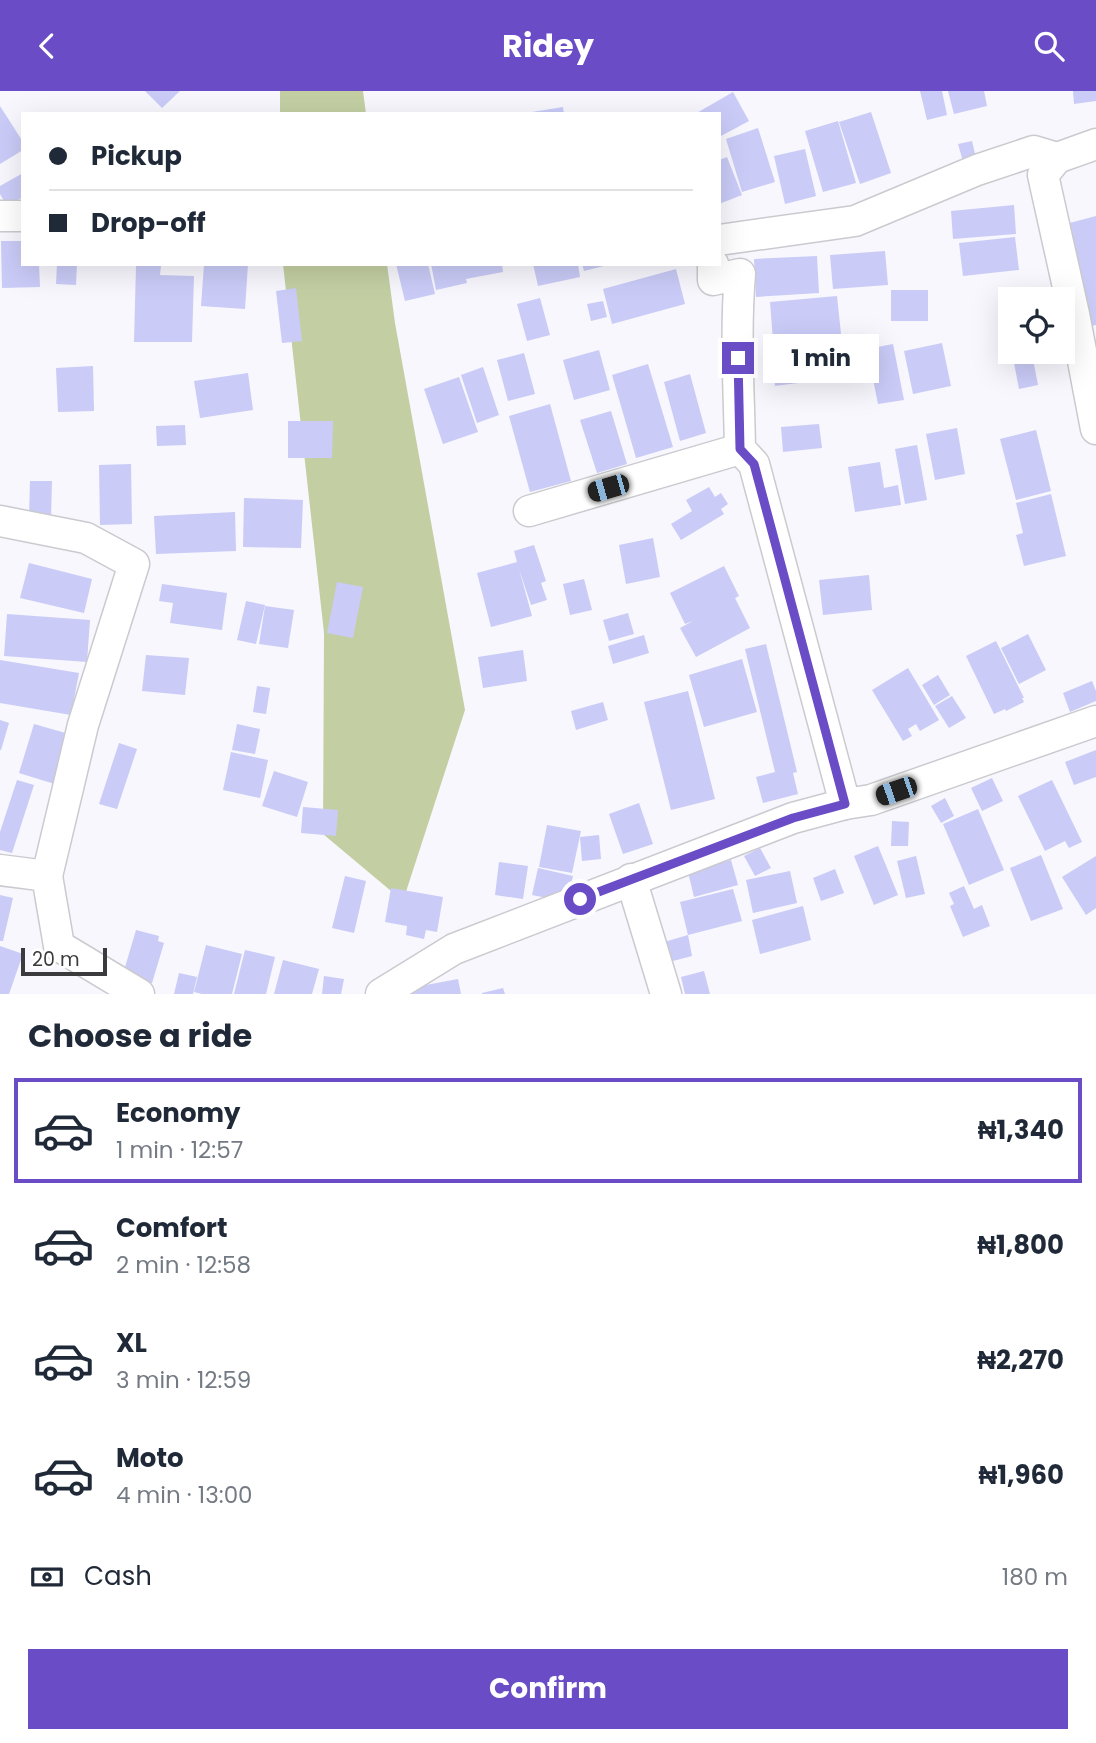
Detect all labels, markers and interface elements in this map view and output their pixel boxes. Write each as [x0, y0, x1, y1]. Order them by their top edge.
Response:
text: Ridey [502, 23, 594, 68]
icon: back [28, 27, 66, 65]
icon: search [1030, 27, 1068, 65]
text: Pickup [91, 138, 182, 174]
text: Drop-off [91, 205, 206, 241]
map controls [998, 287, 1075, 364]
button: locate [998, 287, 1075, 364]
callout: 1 min [762, 334, 878, 383]
route end [722, 342, 754, 374]
text: 1 min [791, 342, 851, 374]
car [585, 472, 632, 504]
car [873, 774, 920, 808]
route start [564, 883, 596, 915]
scale bar [21, 945, 107, 977]
text: 20 m [32, 946, 80, 973]
text: Choose a ride [28, 1013, 252, 1058]
text: Economy [116, 1095, 240, 1131]
icon: car [32, 1099, 95, 1162]
text: ₦1,340 [978, 1112, 1064, 1148]
text: 1 min · 12:57 [116, 1134, 243, 1166]
text: Comfort [116, 1210, 228, 1246]
icon: car [32, 1214, 95, 1277]
text: ₦1,800 [977, 1227, 1064, 1263]
text: 2 min · 12:58 [116, 1249, 251, 1281]
text: XL [116, 1325, 147, 1361]
icon: car [32, 1329, 95, 1392]
text: ₦2,270 [977, 1342, 1064, 1378]
text: 3 min · 12:59 [116, 1364, 251, 1396]
text: Moto [116, 1440, 184, 1476]
icon: car [32, 1444, 95, 1507]
text: ₦1,960 [978, 1457, 1064, 1493]
text: 4 min · 13:00 [116, 1479, 253, 1511]
icon: cash [28, 1558, 66, 1596]
text: Cash [84, 1558, 152, 1594]
text: 180 m [1002, 1561, 1068, 1593]
button: Confirm [28, 1649, 1068, 1729]

